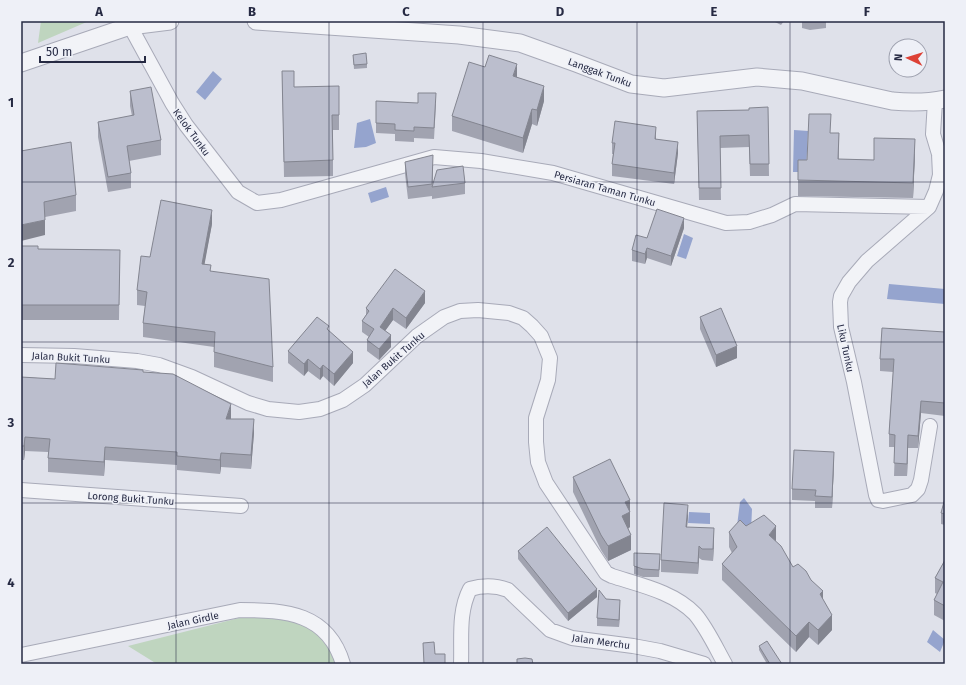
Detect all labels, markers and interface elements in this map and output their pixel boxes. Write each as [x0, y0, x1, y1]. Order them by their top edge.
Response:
text: A [94, 4, 103, 19]
text: B [248, 4, 256, 19]
text: C [402, 4, 410, 19]
text: D [556, 4, 565, 19]
text: E [711, 4, 718, 19]
text: F [864, 4, 871, 19]
scale bar [40, 38, 145, 64]
north arrow [888, 38, 928, 78]
text: 50 m [46, 45, 72, 59]
text: N [892, 53, 905, 61]
street label: Langgak Tunku [566, 56, 633, 90]
text: 1 [8, 95, 14, 110]
street label: Kelok Tunku [170, 107, 212, 158]
street label: Persiaran Taman Tunku [553, 169, 657, 209]
text: 2 [8, 255, 15, 270]
street label: Liku Tunku [834, 323, 856, 373]
street label: Jalan Bukit Tunku [360, 329, 427, 390]
street label: Jalan Bukit Tunku [31, 350, 111, 366]
text: 3 [7, 415, 15, 430]
street label: Lorong Bukit Tunku [87, 490, 175, 508]
text: 4 [7, 575, 15, 590]
street label: Jalan Girdle [166, 610, 220, 632]
street label: Jalan Merchu [571, 632, 631, 652]

